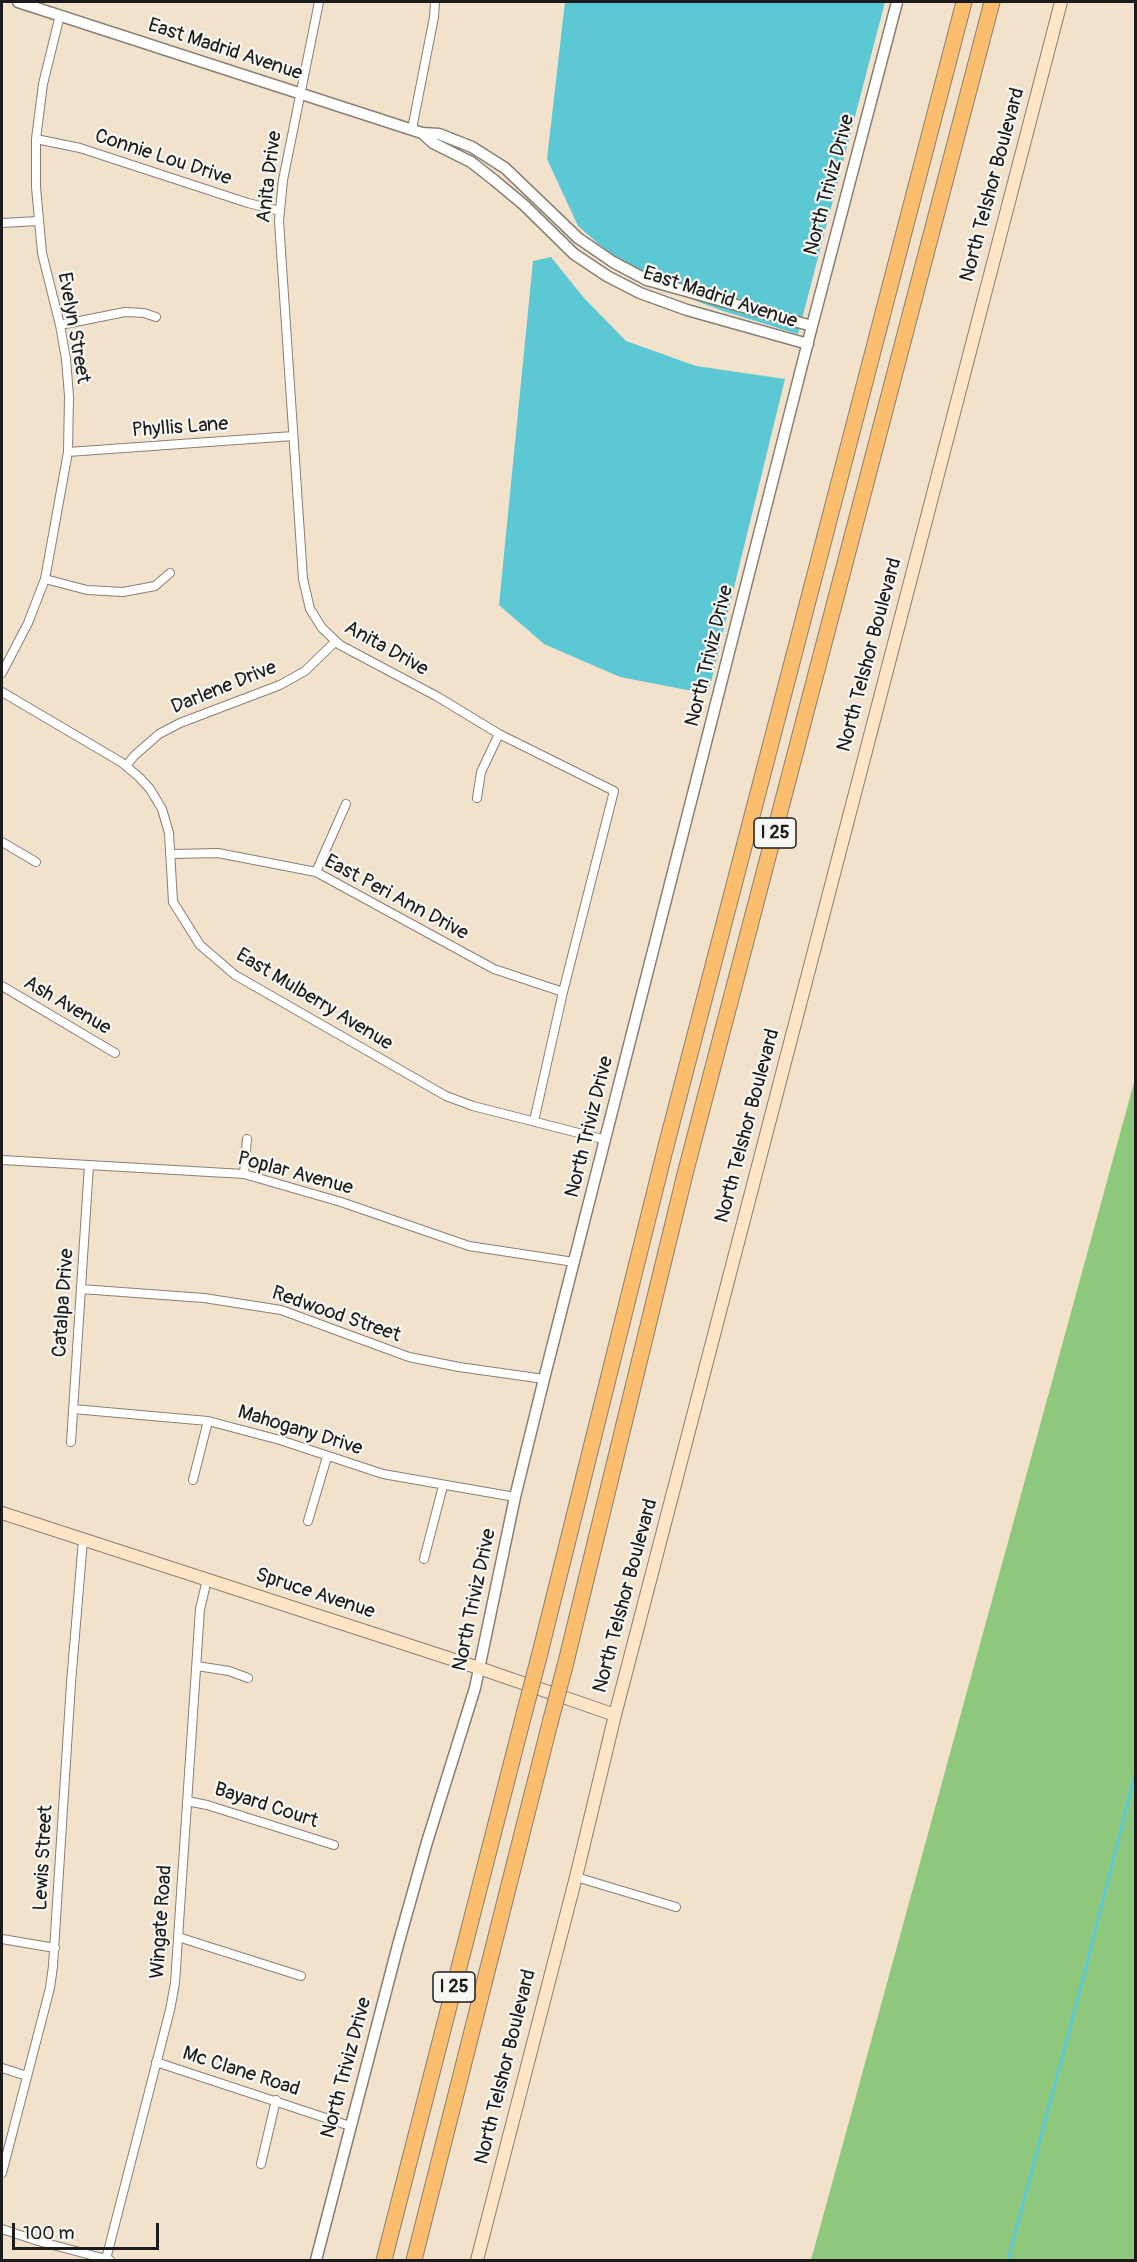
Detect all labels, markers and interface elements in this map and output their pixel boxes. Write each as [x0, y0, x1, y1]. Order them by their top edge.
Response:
street label: East Madrid Avenue [145, 14, 305, 86]
street label: North Telshor Boulevard [956, 85, 1030, 285]
street label: North Triviz Drive [800, 112, 860, 258]
street label: Connie Lou Drive [92, 125, 234, 191]
street label: Anita Drive [252, 130, 288, 224]
street label: East Madrid Avenue [640, 262, 800, 334]
street label: Evelyn Street [51, 271, 95, 385]
street label: Phyllis Lane [131, 413, 229, 443]
street label: North Telshor Boulevard [833, 555, 907, 755]
street label: North Triviz Drive [681, 583, 739, 729]
street label: Anita Drive [340, 616, 432, 682]
street label: Darlene Drive [168, 656, 280, 720]
road number: I 25 [754, 818, 796, 848]
street label: East Peri Ann Drive [320, 850, 472, 946]
street label: East Mulberry Avenue [231, 944, 397, 1056]
street label: Ash Avenue [19, 971, 115, 1041]
street label: North Telshor Boulevard [711, 1026, 785, 1226]
street label: North Triviz Drive [561, 1054, 619, 1200]
street label: Poplar Avenue [235, 1147, 355, 1201]
street label: Catalpa Drive [48, 1248, 80, 1358]
street label: Redwood Street [268, 1282, 404, 1348]
street label: Mahogany Drive [235, 1401, 365, 1461]
street label: North Telshor Boulevard [589, 1496, 663, 1696]
street label: North Triviz Drive [448, 1527, 502, 1673]
street label: Spruce Avenue [252, 1563, 378, 1625]
street label: Bayard Court [211, 1778, 321, 1834]
street label: Lewis Street [29, 1805, 59, 1911]
street label: Wingate Road [146, 1864, 178, 1980]
street label: North Telshor Boulevard [470, 1967, 542, 2167]
road number: I 25 [433, 1972, 475, 2002]
street label: North Triviz Drive [317, 1995, 377, 2141]
street label: Mc Clane Road [179, 2042, 303, 2102]
scale bar [15, 2211, 162, 2249]
text: 100 m [23, 2222, 75, 2245]

